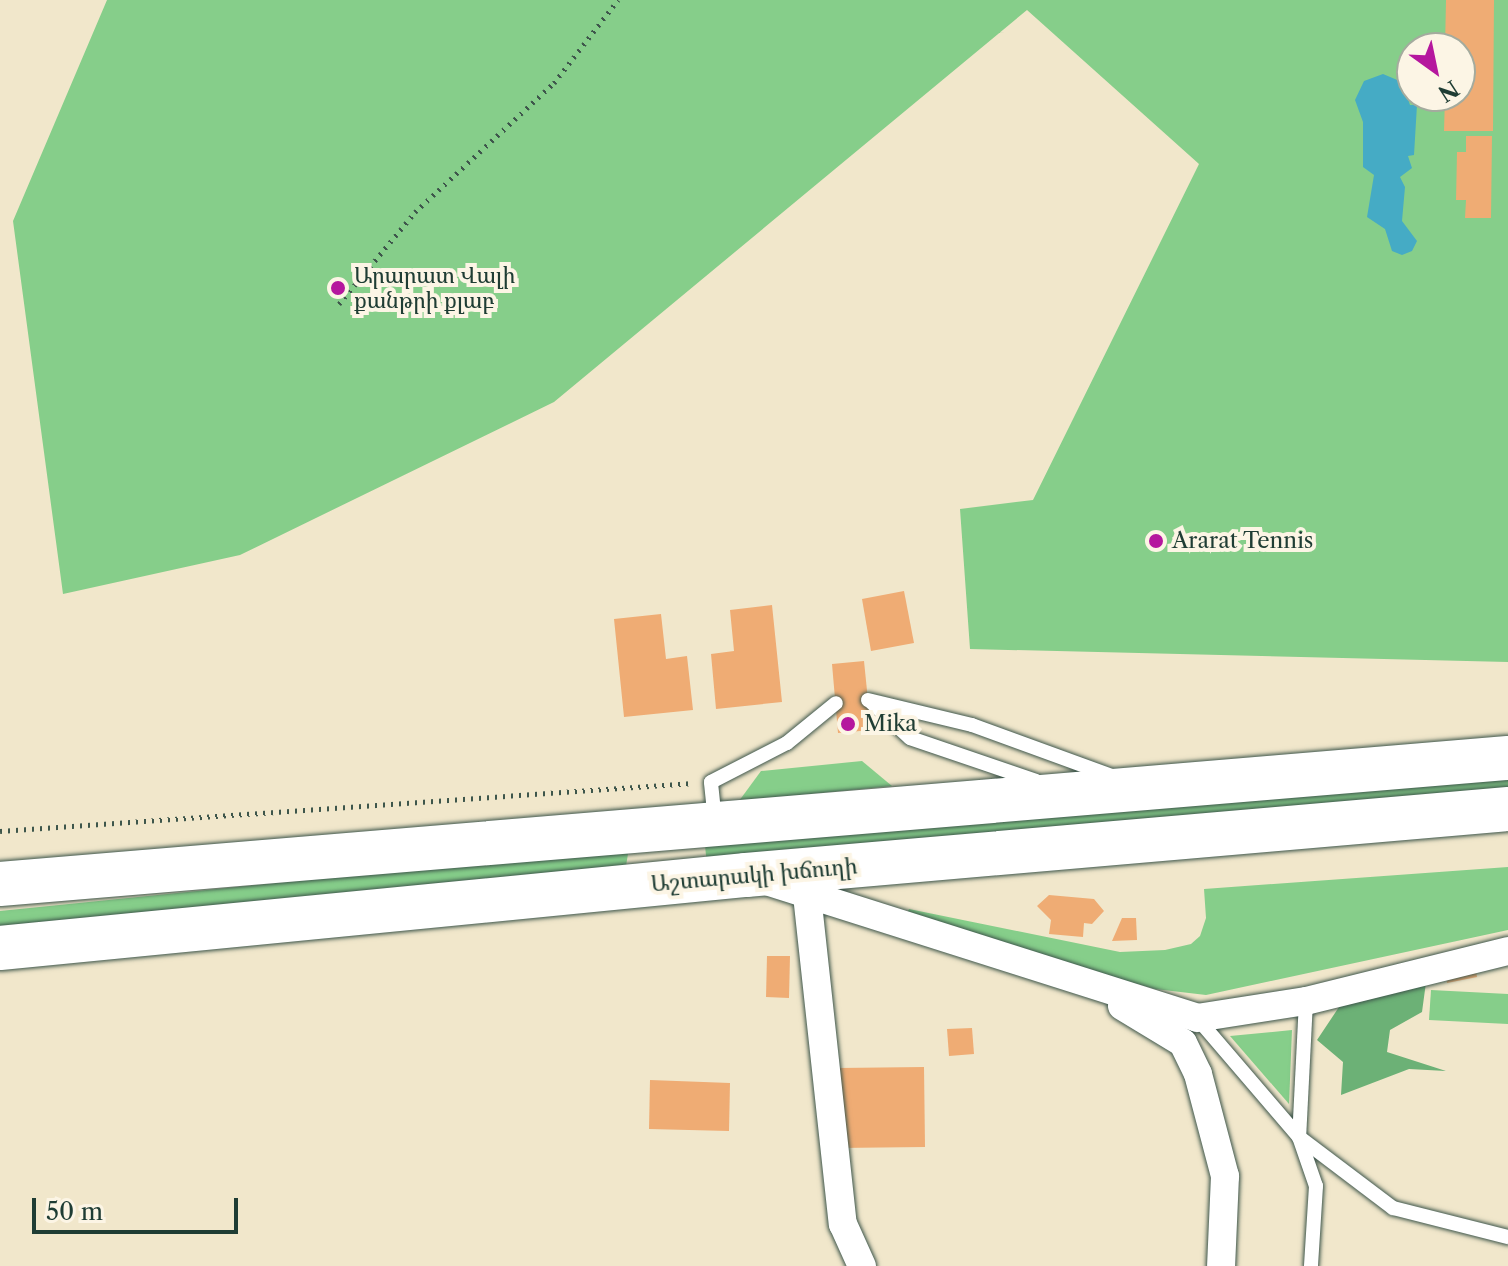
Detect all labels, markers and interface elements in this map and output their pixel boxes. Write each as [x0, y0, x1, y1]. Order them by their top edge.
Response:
north arrow [1396, 32, 1476, 112]
text: N [1433, 74, 1464, 107]
place label: Արարատ Վալի քանթրի քլաբ [354, 262, 515, 314]
marker: Արարատ Վալի քանթրի քլաբ [329, 279, 347, 297]
place label: Ararat Tennis [1172, 528, 1314, 554]
marker: Ararat Tennis [1147, 532, 1165, 550]
place label: Mika [864, 711, 917, 737]
marker: Mika [839, 715, 857, 733]
street label: Աշտարակի խճուղի [650, 853, 858, 897]
scale bar [36, 1182, 242, 1232]
text: 50 m [46, 1197, 103, 1226]

